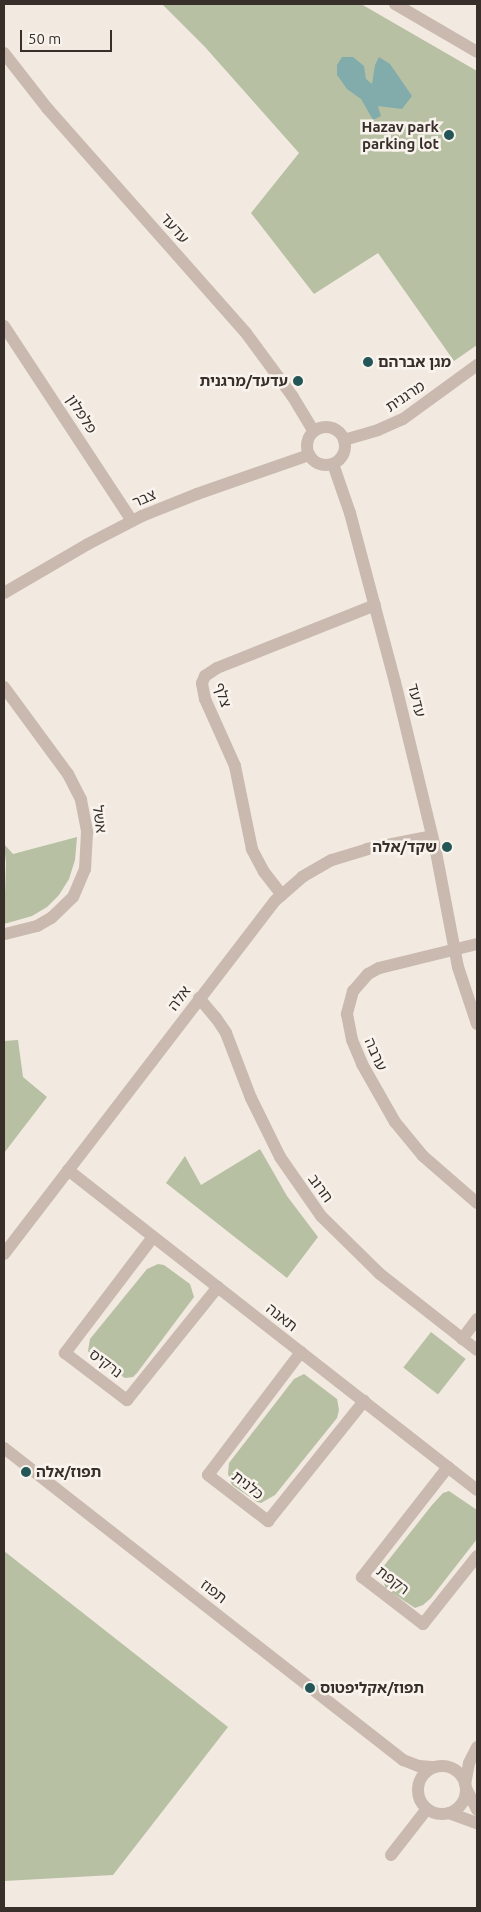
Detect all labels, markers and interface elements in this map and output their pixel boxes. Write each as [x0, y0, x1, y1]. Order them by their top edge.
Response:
scale bar [22, 20, 115, 52]
text: 50 m [28, 30, 61, 47]
place label: Hazav park parking lot [362, 117, 439, 152]
marker: Hazav park parking lot [443, 129, 455, 141]
street label: עדעד [157, 209, 193, 247]
place label: מגן אברהם [378, 353, 451, 371]
marker: מגן אברהם [362, 356, 374, 368]
place label: עדעד/מרגנית [200, 372, 288, 390]
marker: עדעד/מרגנית [292, 375, 304, 387]
street label: מרגנית [382, 376, 428, 416]
street label: פלפלון [63, 391, 101, 437]
street label: צבר [129, 485, 159, 511]
street label: צלף [211, 680, 235, 710]
street label: עדעד [404, 681, 430, 719]
street label: אשל [89, 804, 111, 834]
place label: שקד/אלה [372, 838, 437, 856]
marker: שקד/אלה [441, 841, 453, 853]
street label: אלה [164, 982, 194, 1014]
street label: ערבה [361, 1035, 391, 1073]
street label: חרוב [305, 1170, 337, 1206]
street label: תאנה [263, 1299, 301, 1335]
street label: נרקיס [86, 1345, 126, 1381]
place label: תפוז/אלה [36, 1463, 101, 1481]
marker: תפוז/אלה [20, 1466, 32, 1478]
street label: כלנית [228, 1467, 268, 1503]
street label: רקפת [373, 1562, 413, 1598]
street label: תפוז [197, 1575, 231, 1607]
place label: תפוז/אקליפטוס [320, 1679, 424, 1697]
marker: תפוז/אקליפטוס [304, 1682, 316, 1694]

